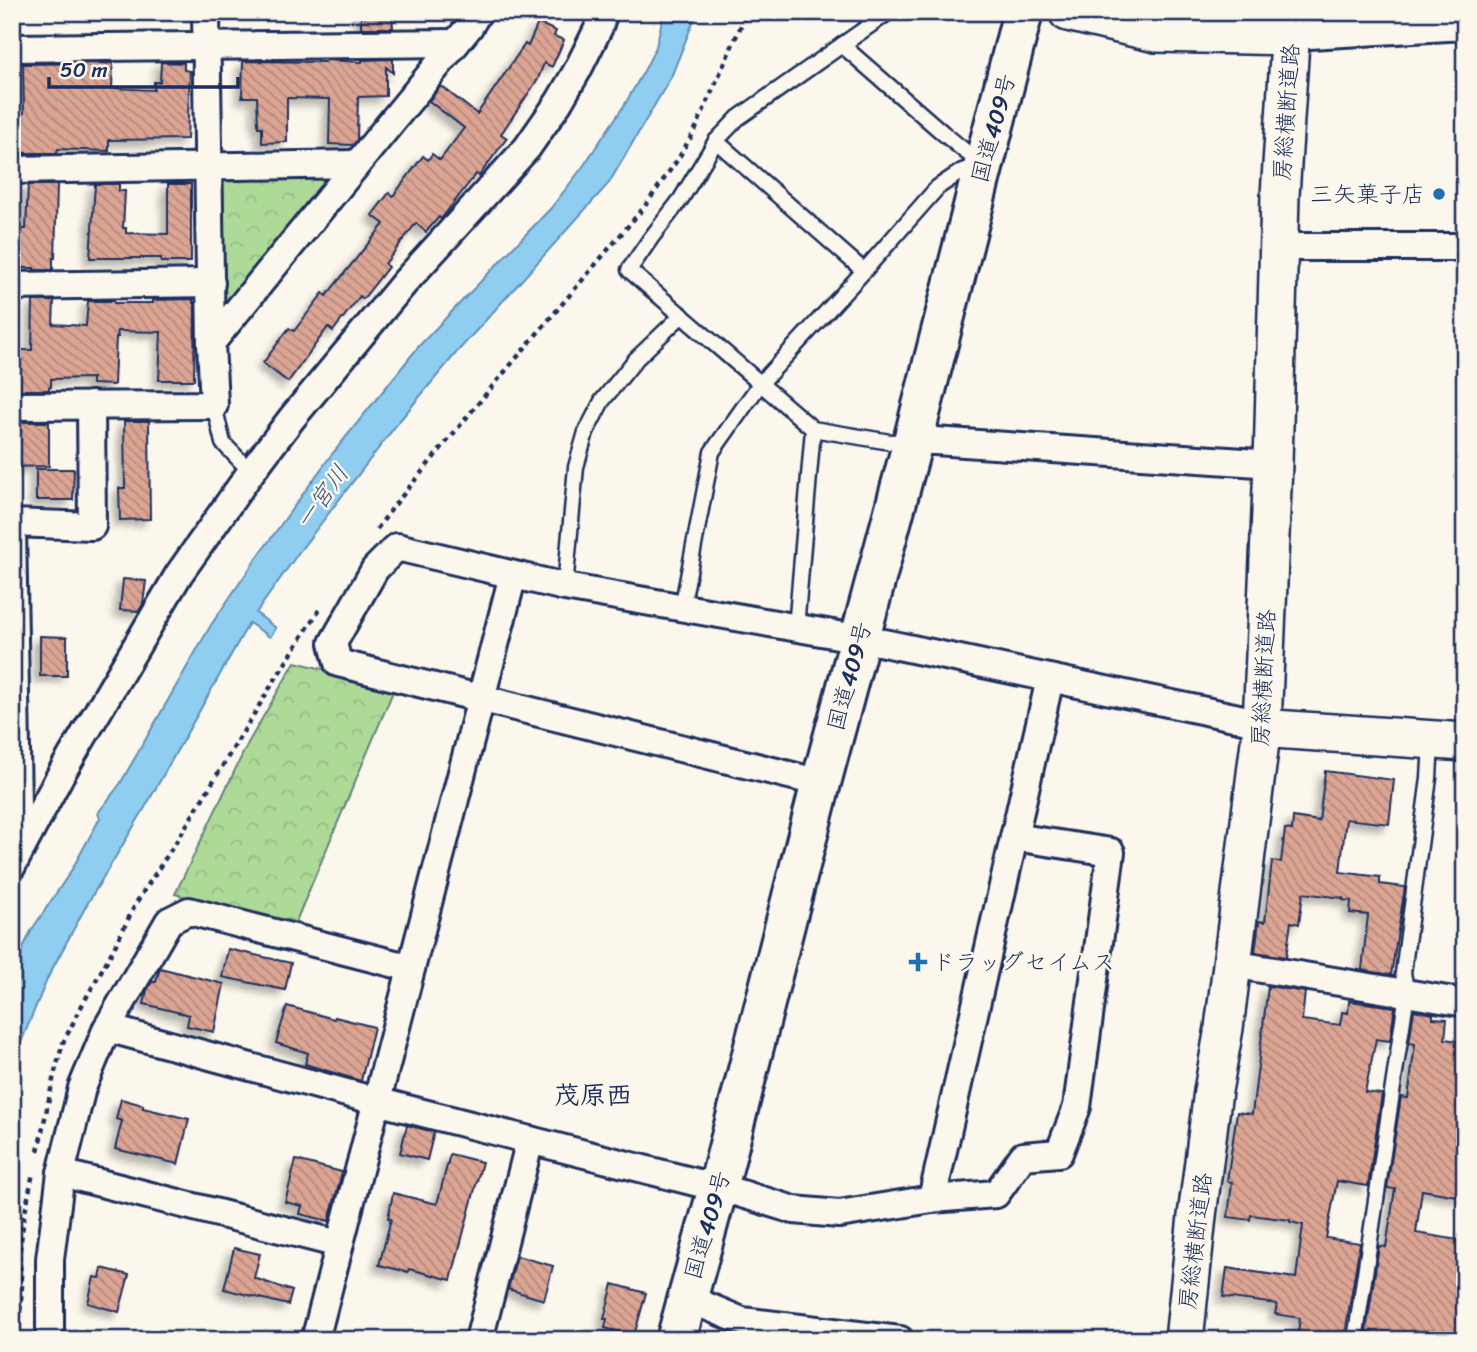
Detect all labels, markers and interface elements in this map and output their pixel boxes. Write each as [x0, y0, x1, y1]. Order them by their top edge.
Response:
street label: 房総横断道路 [1261, 42, 1312, 182]
scale bar [49, 46, 238, 90]
text: 50 m [60, 51, 108, 89]
street label: 国道409号 [959, 69, 1028, 188]
place label: 三矢菓子店 [1310, 174, 1425, 215]
marker: 三矢菓子店 [1431, 186, 1447, 202]
water label: 一宮川 [284, 456, 360, 538]
street label: 房総横断道路 [1239, 608, 1288, 748]
street label: 国道409号 [815, 617, 884, 736]
place label: ドラッグセイムス [932, 942, 1115, 983]
marker: ドラッグセイムス [910, 954, 926, 970]
district label: 茂原西 [554, 1072, 632, 1118]
street label: 国道409号 [672, 1166, 743, 1285]
street label: 房総横断道路 [1167, 1170, 1224, 1312]

